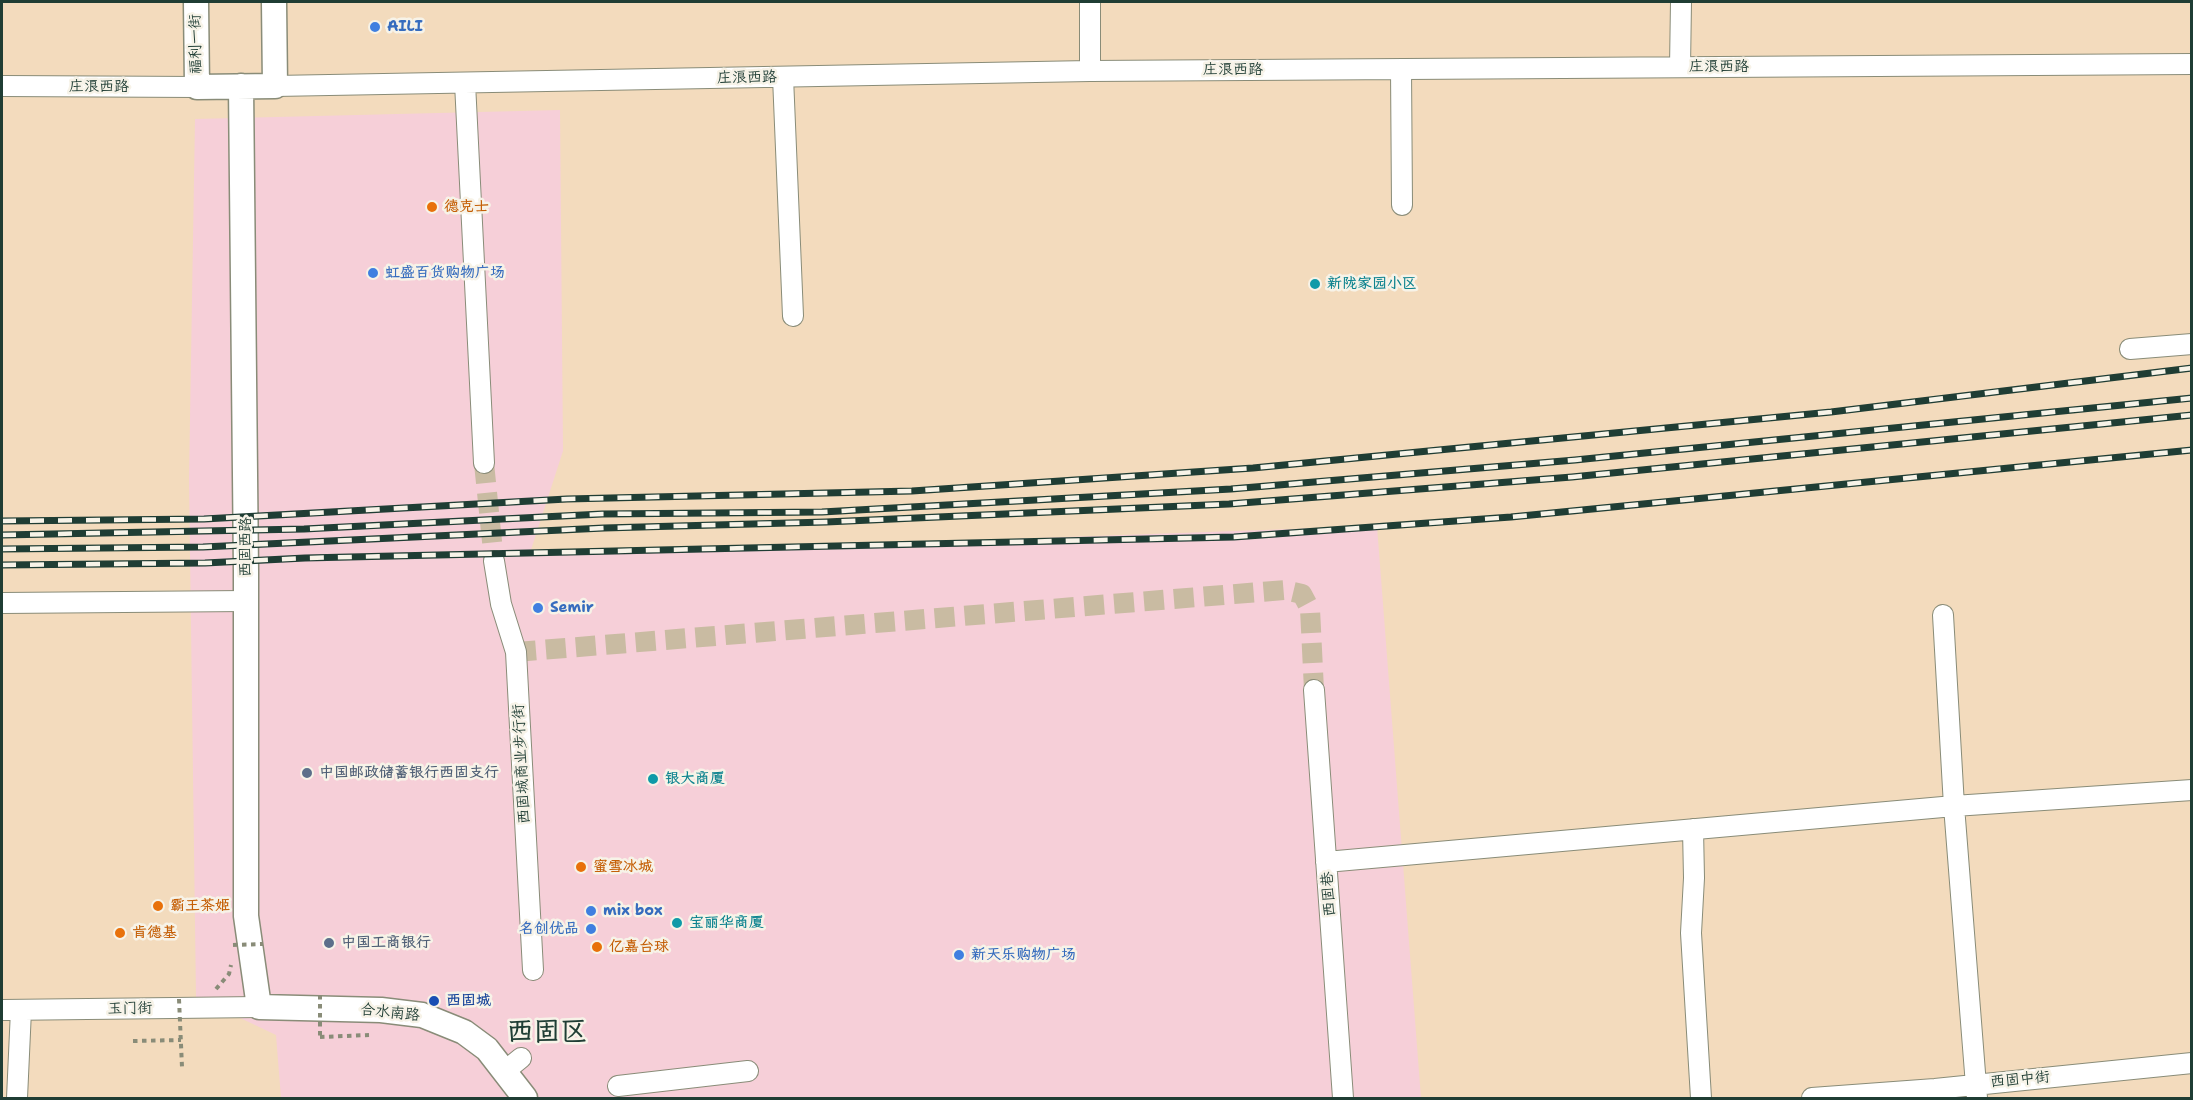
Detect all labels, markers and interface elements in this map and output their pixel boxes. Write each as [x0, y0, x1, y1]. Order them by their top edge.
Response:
street label: 福利一街 [186, 14, 206, 74]
place label: AILI [387, 18, 423, 36]
marker: AILI [368, 20, 382, 34]
street label: 庄浪西路 [1689, 58, 1749, 76]
street label: 庄浪西路 [1203, 61, 1263, 79]
street label: 庄浪西路 [717, 68, 777, 88]
street label: 庄浪西路 [69, 78, 129, 96]
place label: 德克士 [444, 198, 489, 216]
marker: 德克士 [425, 200, 439, 214]
place label: 虹盛百货购物广场 [385, 264, 505, 282]
marker: 虹盛百货购物广场 [366, 266, 380, 280]
place label: 新陇家园小区 [1327, 275, 1417, 293]
marker: 新陇家园小区 [1308, 277, 1322, 291]
street label: 西固西路 [237, 517, 255, 577]
place label: Semir [550, 599, 594, 617]
marker: Semir [531, 601, 545, 615]
street label: 西固城商业步行街 [510, 704, 534, 824]
place label: 中国邮政储蓄银行西固支行 [319, 764, 499, 782]
marker: 中国邮政储蓄银行西固支行 [300, 766, 314, 780]
place label: 银大商厦 [665, 770, 725, 788]
marker: 银大商厦 [646, 772, 660, 786]
place label: 蜜雪冰城 [593, 858, 653, 876]
marker: 蜜雪冰城 [574, 860, 588, 874]
street label: 西固巷 [1318, 871, 1340, 917]
place label: 霸王茶姬 [170, 897, 230, 915]
marker: 霸王茶姬 [151, 899, 165, 913]
place label: mix box [603, 902, 662, 920]
marker: mix box [584, 904, 598, 918]
place label: 宝丽华商厦 [689, 914, 764, 932]
marker: 宝丽华商厦 [670, 916, 684, 930]
place label: 名创优品 [519, 920, 579, 938]
marker: 名创优品 [584, 922, 598, 936]
place label: 肯德基 [132, 924, 177, 942]
marker: 肯德基 [113, 926, 127, 940]
place label: 中国工商银行 [341, 934, 431, 952]
marker: 中国工商银行 [322, 936, 336, 950]
place label: 亿嘉台球 [609, 938, 669, 956]
marker: 亿嘉台球 [590, 940, 604, 954]
place label: 新天乐购物广场 [971, 946, 1076, 964]
marker: 新天乐购物广场 [952, 948, 966, 962]
place label: 西固城 [446, 992, 491, 1010]
marker: 西固城 [427, 994, 441, 1008]
street label: 玉门街 [107, 1000, 153, 1018]
street label: 合水南路 [359, 1001, 421, 1025]
district label: 西固区 [507, 1017, 587, 1049]
street label: 西固中街 [1989, 1068, 2051, 1092]

